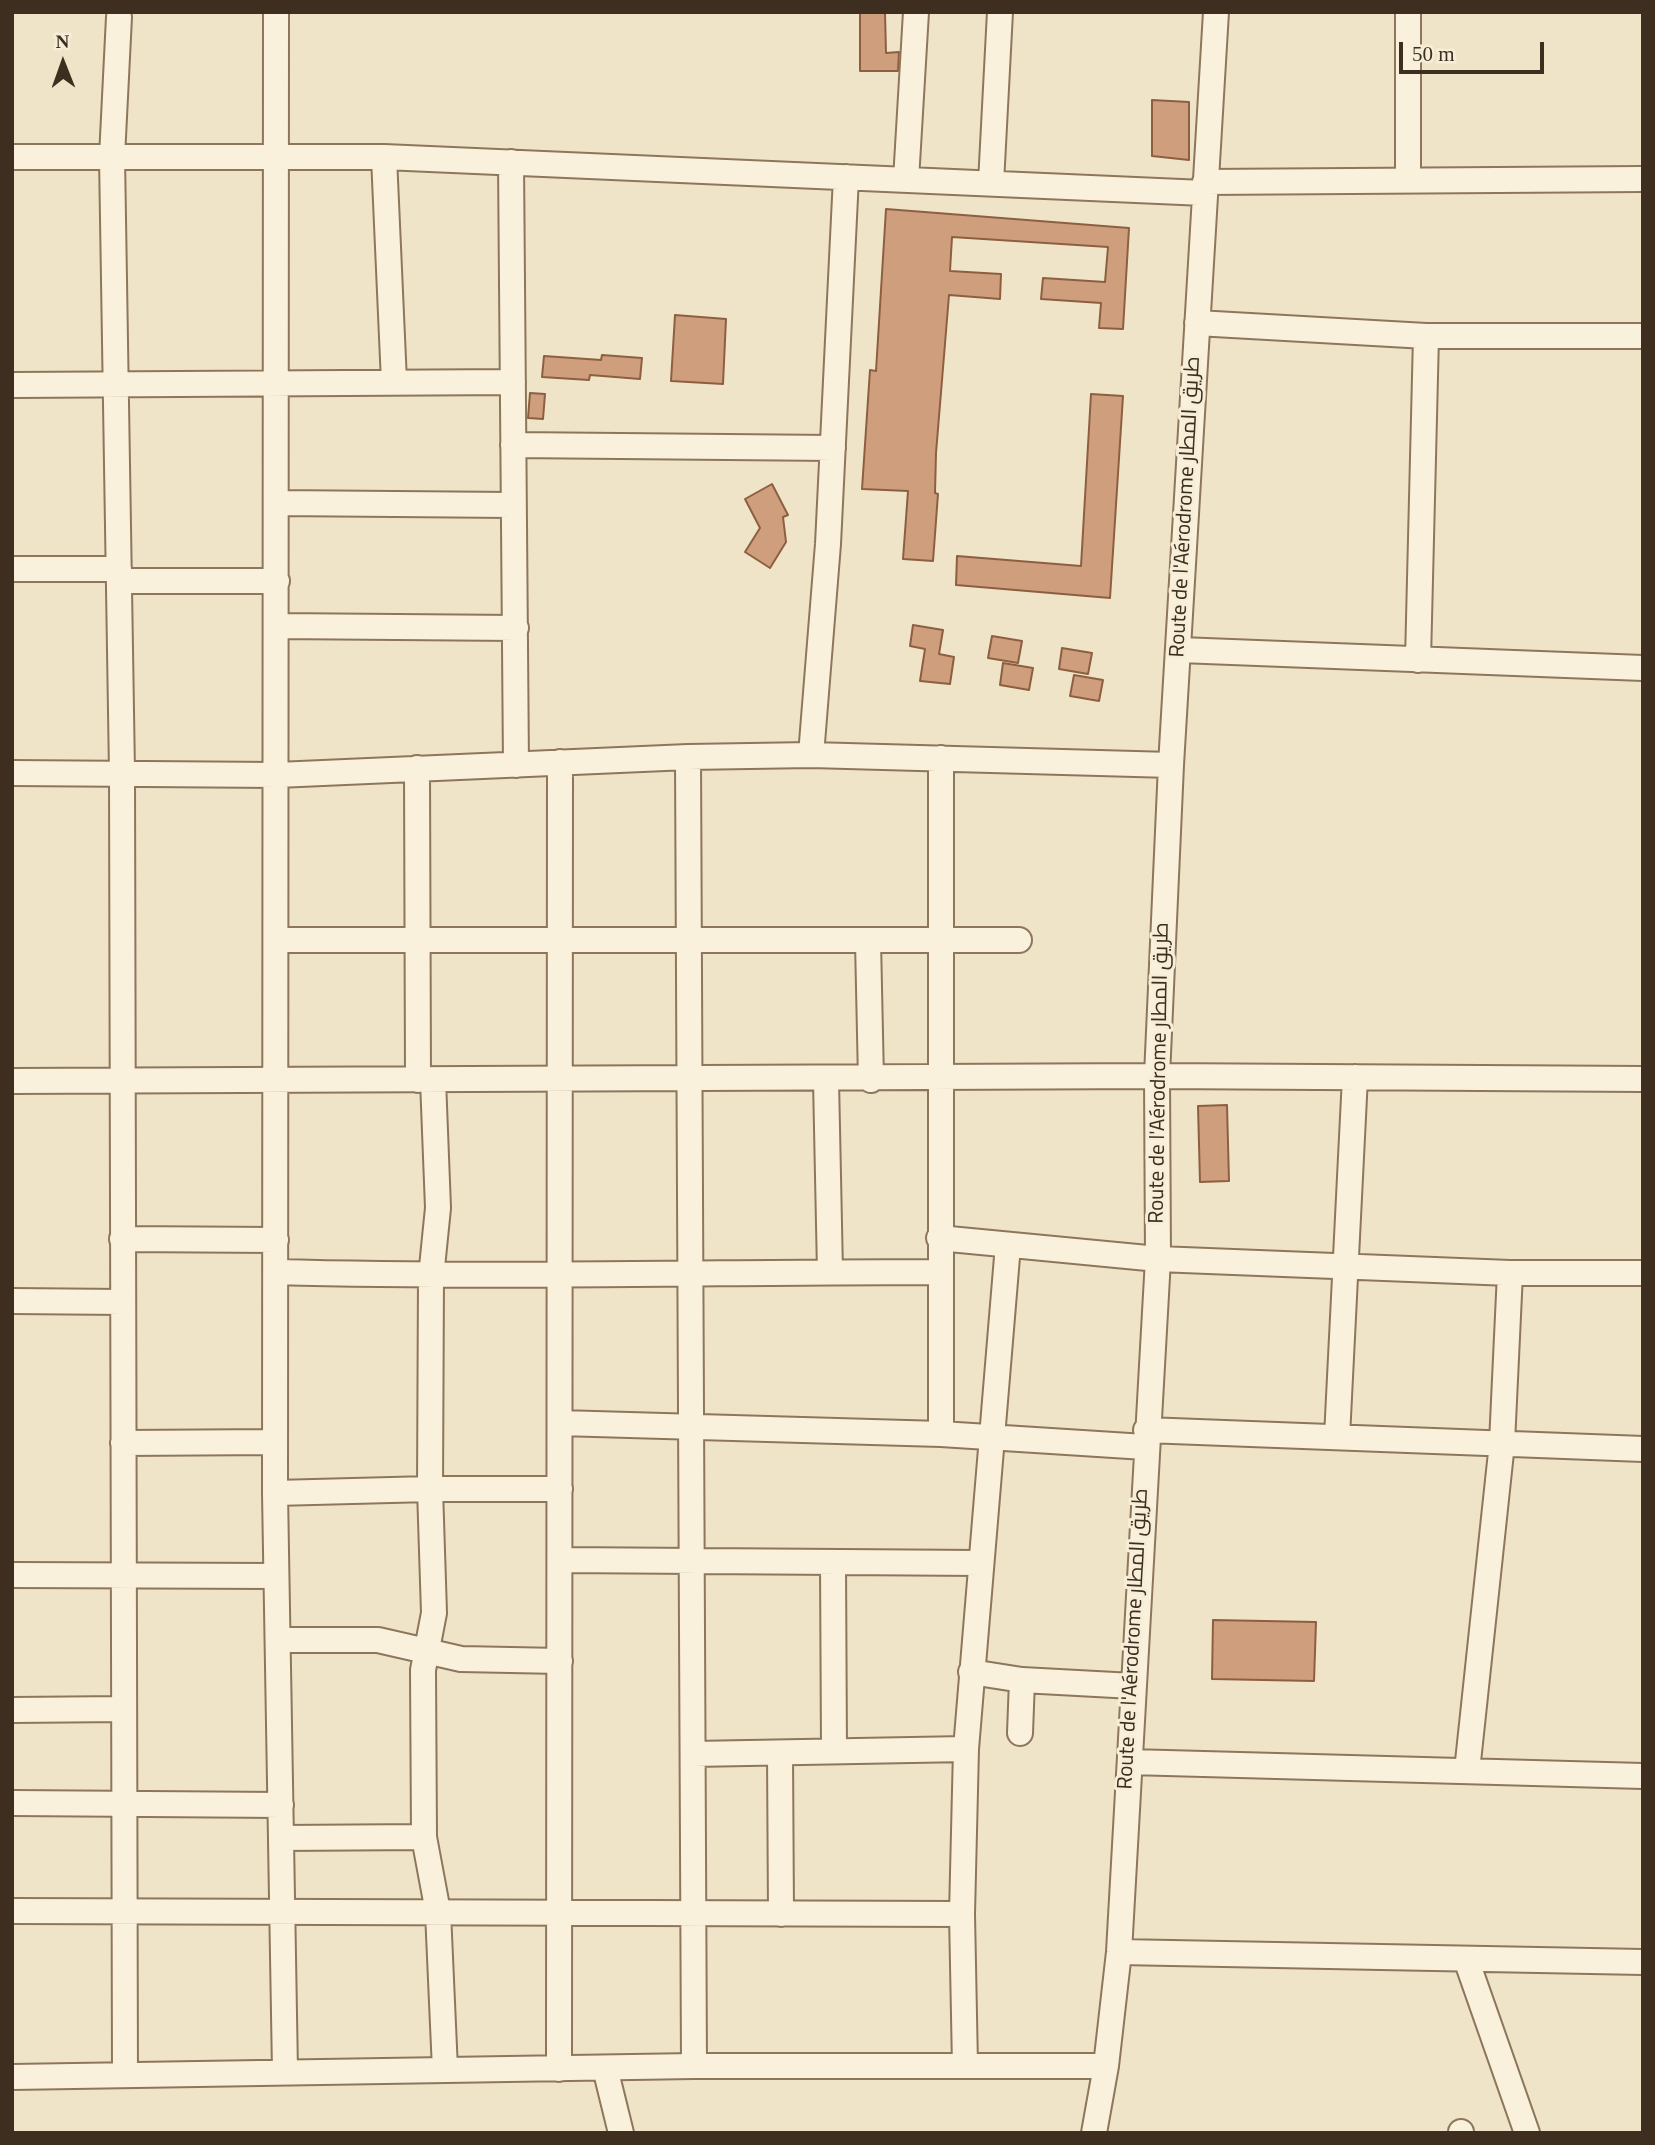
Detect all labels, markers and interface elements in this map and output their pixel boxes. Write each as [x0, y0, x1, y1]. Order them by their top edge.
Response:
north arrow [28, 28, 98, 98]
scale bar [1403, 28, 1548, 72]
text: N [56, 31, 70, 52]
text: 50 m [1412, 42, 1455, 66]
street label: Route de l'Aérodrome طريق المطار [1167, 356, 1207, 658]
street label: Route de l'Aérodrome طريق المطار [1146, 922, 1176, 1224]
street label: Route de l'Aérodrome طريق المطار [1115, 1488, 1155, 1790]

